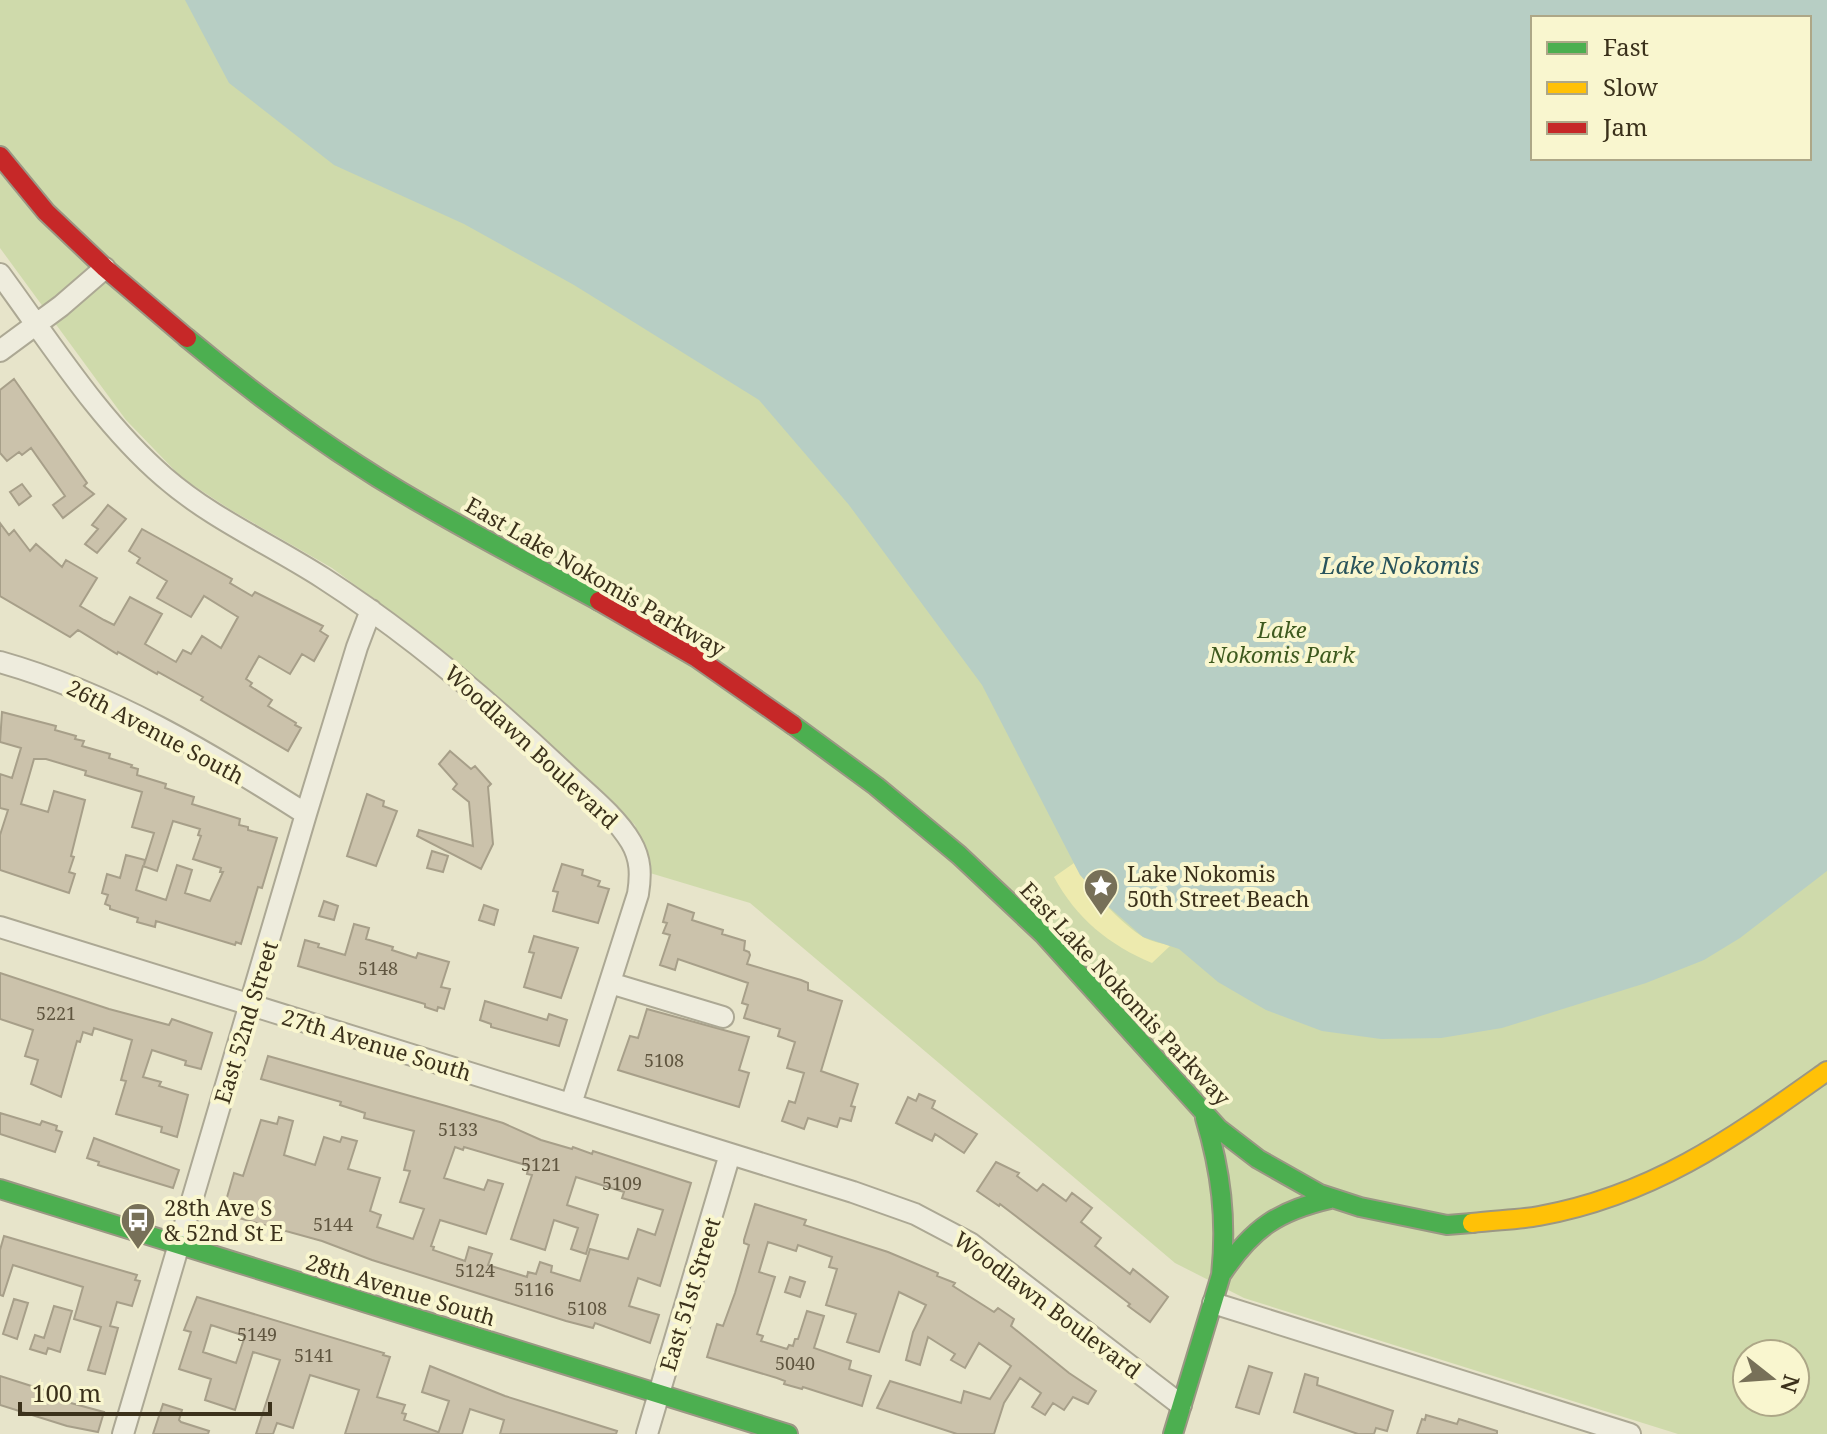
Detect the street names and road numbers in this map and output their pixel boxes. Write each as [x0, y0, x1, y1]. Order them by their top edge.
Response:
street label: East Lake Nokomis Parkway [460, 489, 732, 663]
street label: Woodlawn Boulevard [439, 658, 626, 835]
street label: 26th Avenue South [62, 672, 250, 790]
street label: East Lake Nokomis Parkway [1014, 875, 1238, 1112]
street label: East 52nd Street [206, 937, 284, 1107]
street label: 27th Avenue South [279, 1001, 475, 1087]
street label: East 51st Street [651, 1213, 727, 1374]
street label: Woodlawn Boulevard [948, 1224, 1148, 1385]
street label: 28th Avenue South [303, 1246, 499, 1332]

